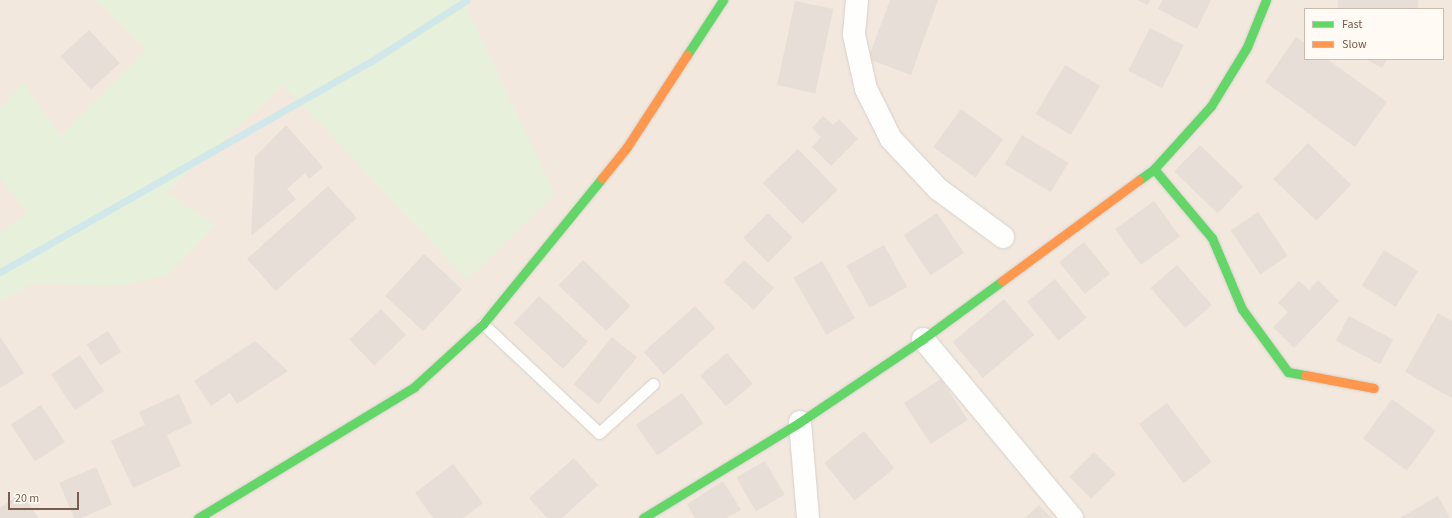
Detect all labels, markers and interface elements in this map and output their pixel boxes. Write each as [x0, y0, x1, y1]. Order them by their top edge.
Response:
legend [1304, 8, 1444, 60]
text: Fast [1342, 16, 1362, 33]
text: Slow [1342, 36, 1367, 53]
scale bar [10, 484, 81, 510]
text: 20 m [15, 490, 39, 507]

